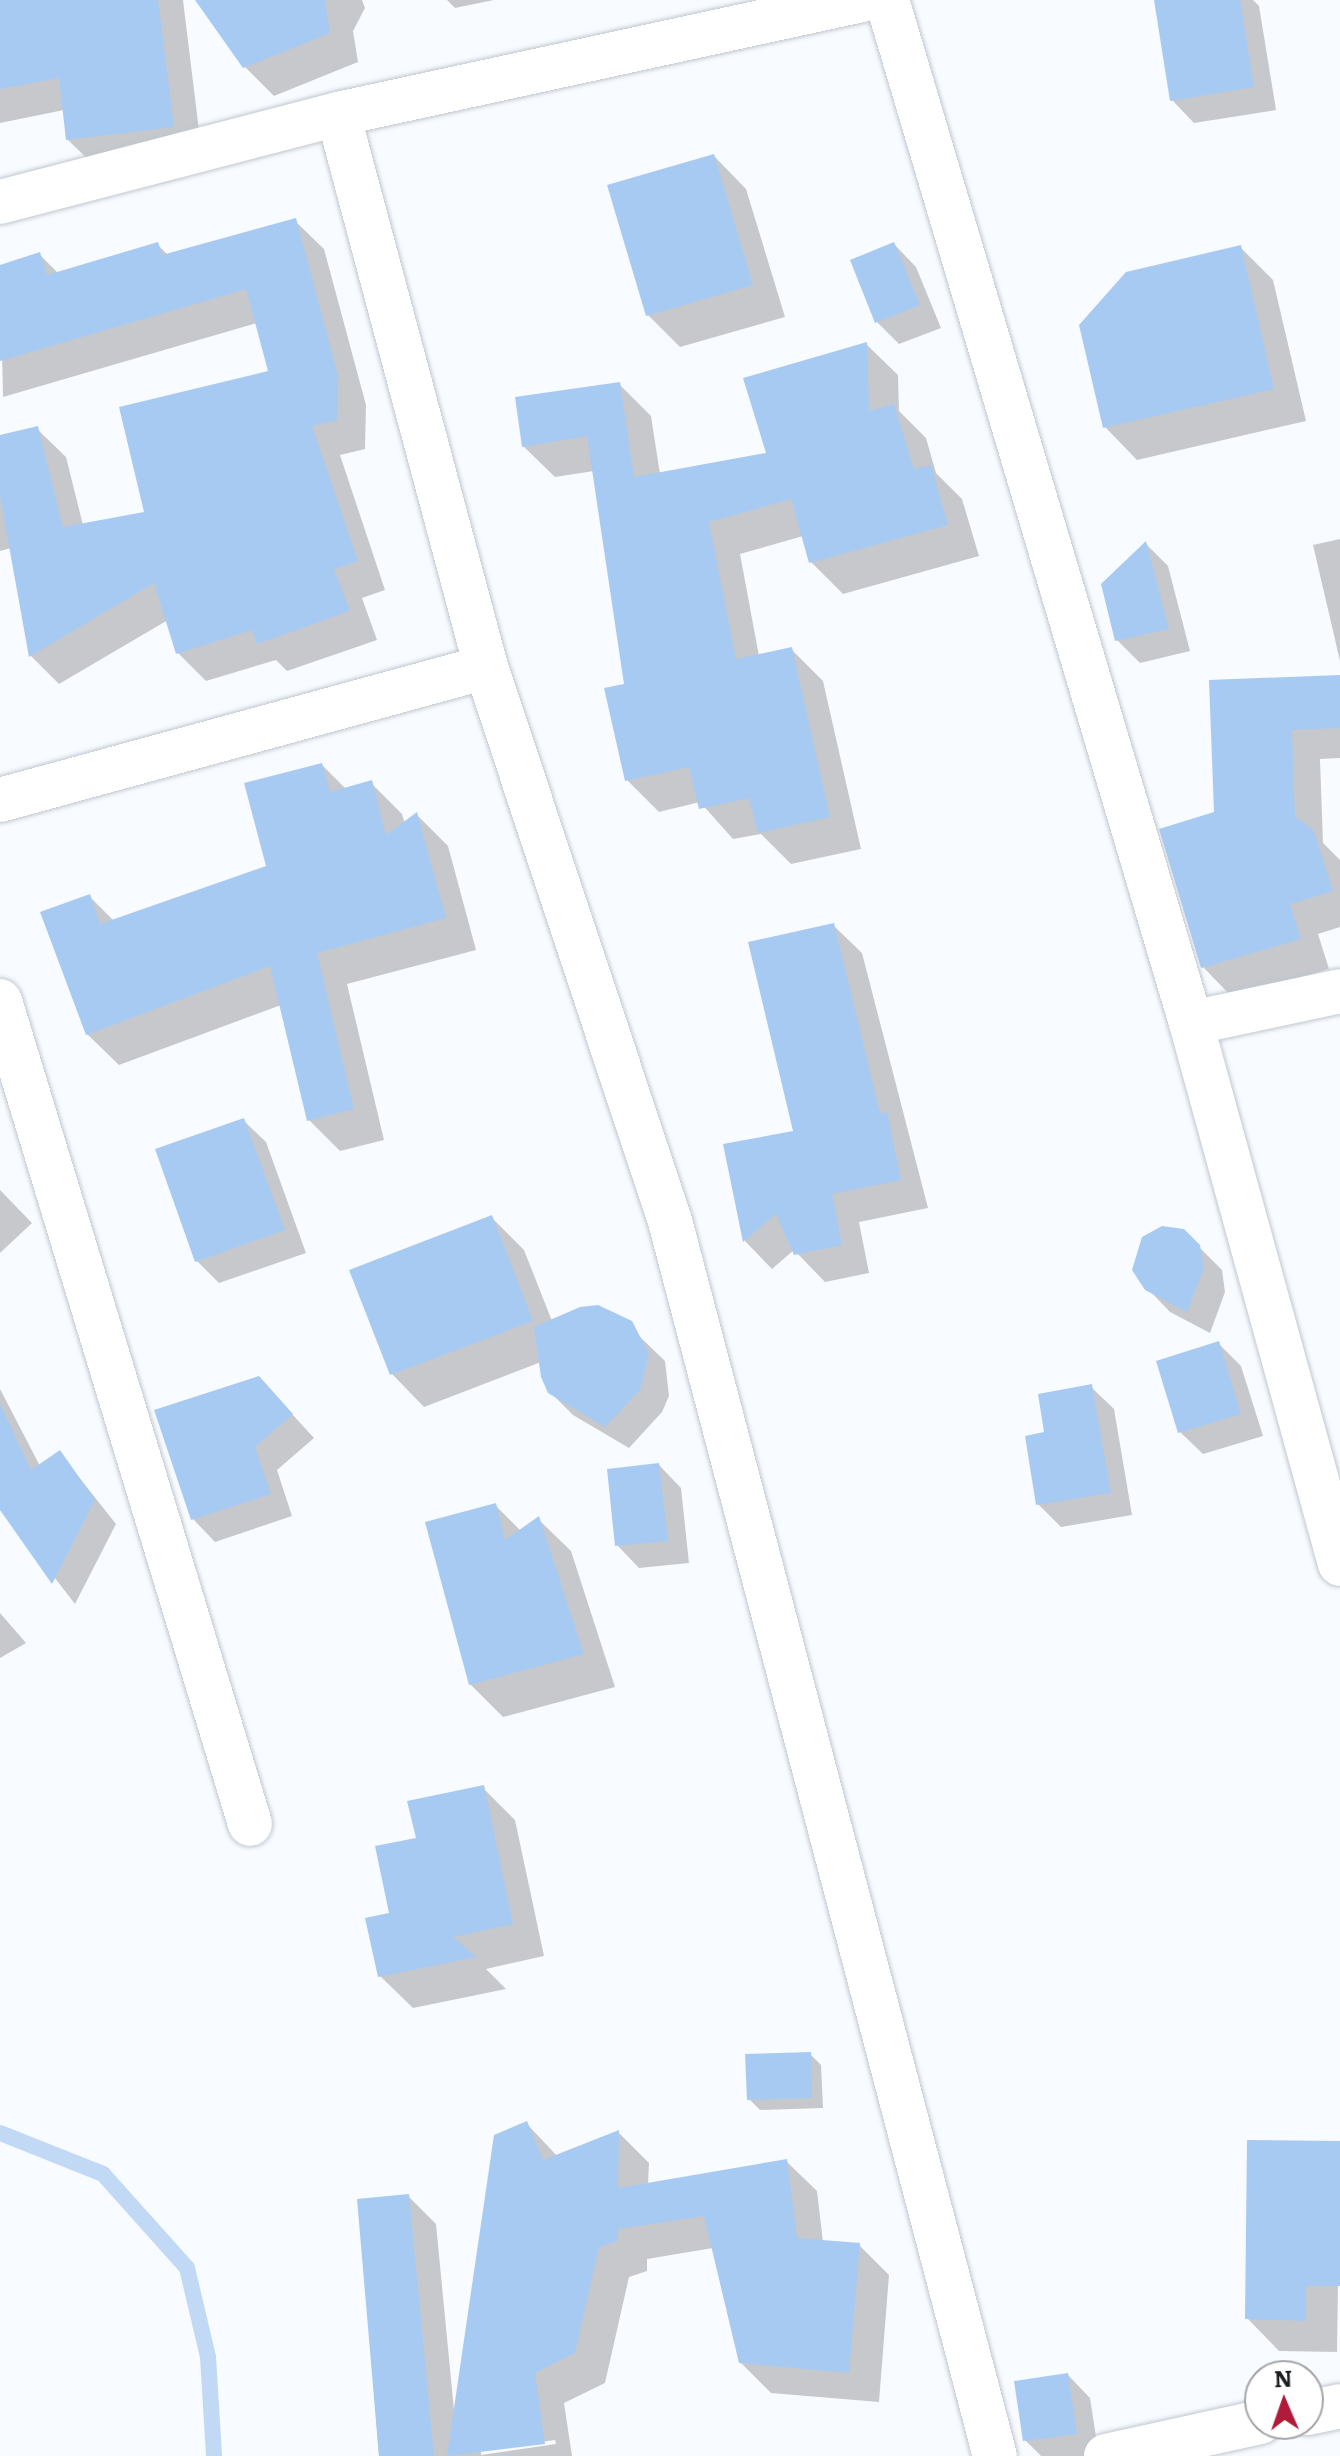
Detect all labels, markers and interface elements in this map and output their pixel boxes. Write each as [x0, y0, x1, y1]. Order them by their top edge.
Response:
north arrow [1244, 2360, 1324, 2440]
text: N [1273, 2361, 1293, 2394]

